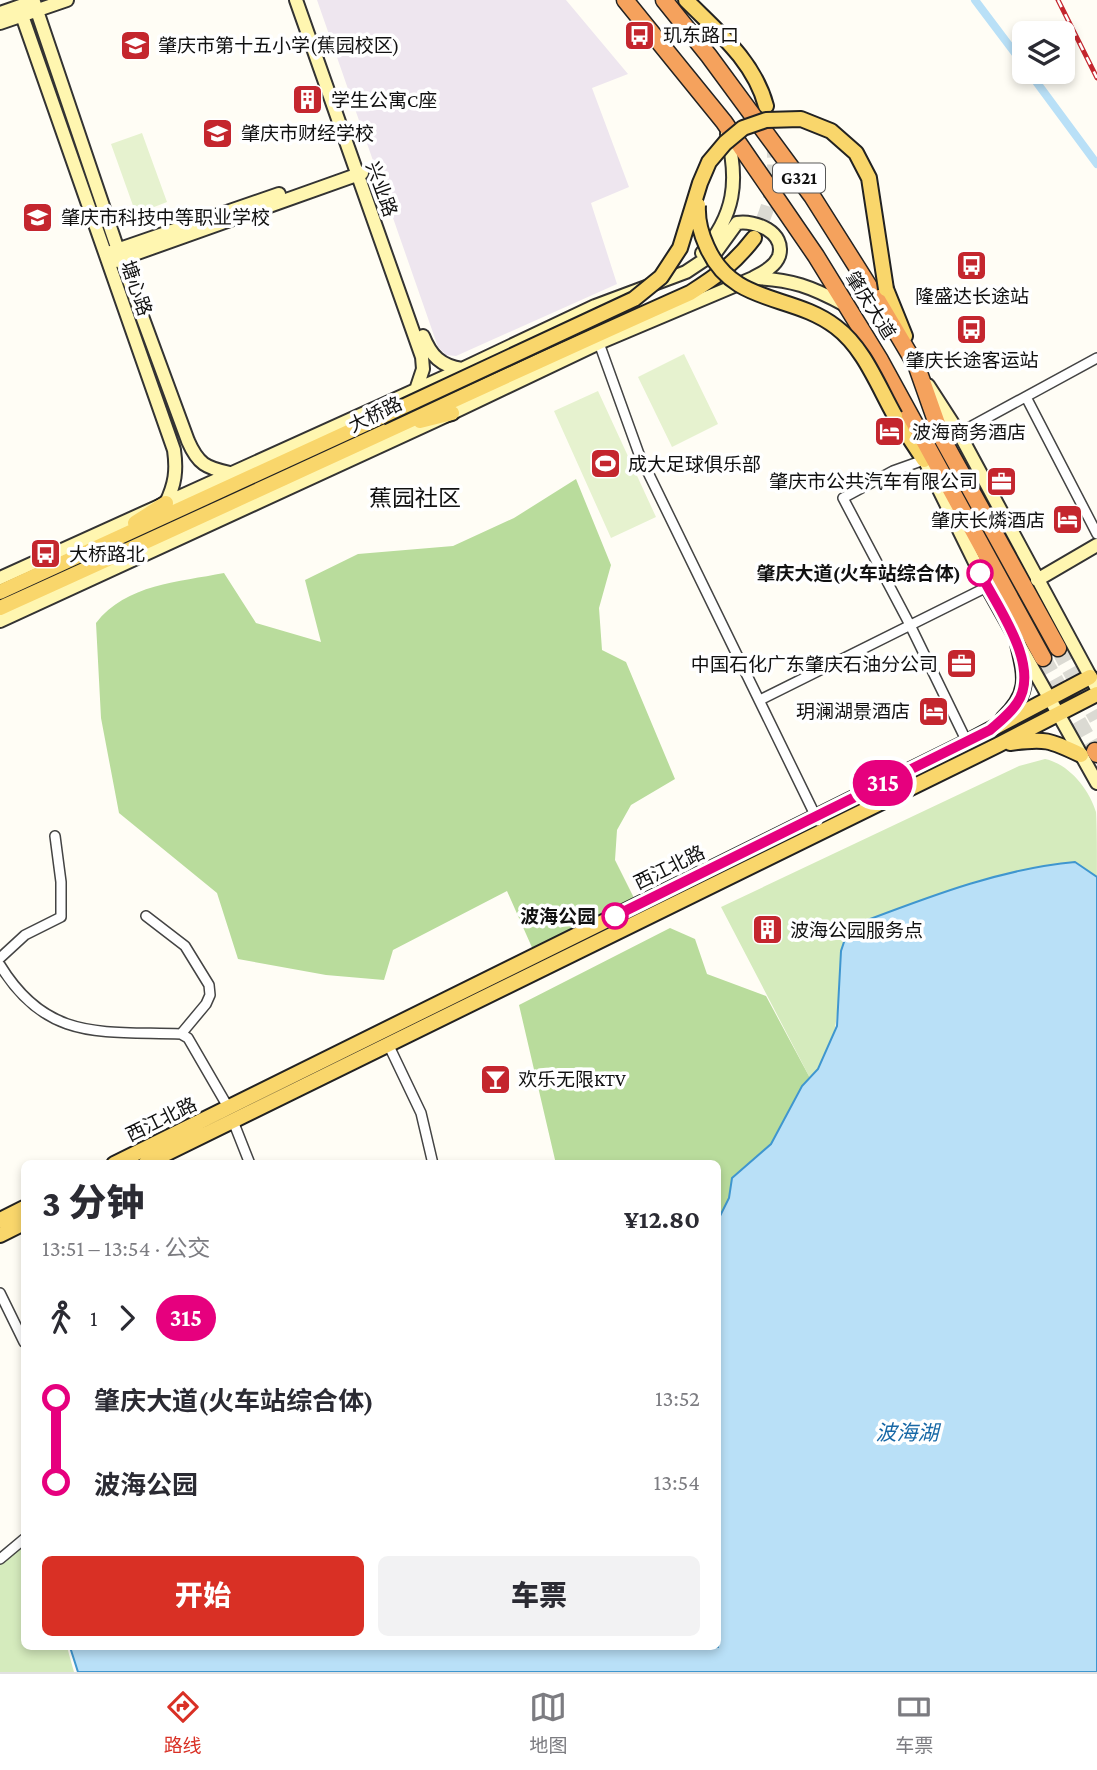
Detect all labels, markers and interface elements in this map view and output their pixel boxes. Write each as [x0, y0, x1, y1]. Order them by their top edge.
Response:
bus stop icon: 玑东路口 [623, 18, 657, 52]
map controls [1012, 21, 1075, 84]
button: layers [1012, 21, 1075, 84]
place label: 玑东路口 [663, 25, 739, 46]
school or university icon: 肇庆市第十五小学(蕉园校区) [118, 28, 152, 62]
place label: 肇庆市第十五小学(蕉园校区) [158, 35, 399, 57]
building icon: 学生公寓C座 [291, 83, 325, 117]
place label: 学生公寓C座 [331, 90, 437, 111]
school or university icon: 肇庆市财经学校 [201, 116, 235, 150]
place label: 肇庆市财经学校 [241, 123, 374, 144]
street label: 兴业路 [362, 159, 401, 220]
road number: G321 [773, 163, 825, 192]
school or university icon: 肇庆市科技中等职业学校 [21, 200, 55, 234]
place label: 肇庆市科技中等职业学校 [61, 207, 270, 228]
bus stop icon: 隆盛达长途站 [955, 248, 989, 282]
street label: 塘心路 [117, 258, 156, 319]
street label: 肇庆大道 [842, 267, 900, 343]
place label: 隆盛达长途站 [915, 286, 1029, 307]
bus stop icon: 肇庆长途客运站 [955, 312, 989, 346]
place label: 肇庆长途客运站 [905, 350, 1039, 371]
street label: 大桥路 [345, 393, 405, 436]
hotel icon: 波海商务酒店 [872, 415, 906, 449]
place label: 波海商务酒店 [912, 422, 1026, 443]
sports icon: 成大足球俱乐部 [588, 447, 622, 481]
place label: 成大足球俱乐部 [628, 454, 761, 475]
office icon: 肇庆市公共汽车有限公司 [984, 464, 1018, 498]
place label: 肇庆市公共汽车有限公司 [769, 471, 978, 492]
district label: 蕉园社区 [369, 485, 461, 511]
hotel icon: 肇庆长燐酒店 [1051, 503, 1085, 537]
place label: 肇庆长燐酒店 [931, 510, 1045, 531]
bus stop icon: 大桥路北 [29, 537, 63, 571]
place label: 大桥路北 [69, 544, 145, 565]
marker: 肇庆大道(火车站综合体) [967, 560, 993, 586]
place label: 肇庆大道(火车站综合体) [757, 563, 961, 585]
office icon: 中国石化广东肇庆石油分公司 [944, 647, 978, 681]
place label: 中国石化广东肇庆石油分公司 [691, 654, 938, 675]
hotel icon: 玥澜湖景酒店 [916, 694, 950, 728]
place label: 玥澜湖景酒店 [796, 701, 910, 722]
line badge: 315 [843, 760, 923, 806]
text: 315 [867, 769, 899, 796]
street label: 西江北路 [630, 841, 708, 894]
marker: 波海公园 [602, 903, 628, 929]
place label: 波海公园 [520, 906, 596, 927]
building icon: 波海公园服务点 [750, 913, 784, 947]
place label: 波海公园服务点 [790, 920, 923, 941]
bar icon: 欢乐无限KTV [478, 1062, 512, 1096]
place label: 欢乐无限KTV [518, 1069, 626, 1090]
street label: 西江北路 [122, 1093, 200, 1146]
text: 3 分钟 [42, 1182, 144, 1224]
text: ¥12.80 [624, 1205, 700, 1234]
text: 13:51 – 13:54 · 公交 [42, 1235, 211, 1261]
icon: walk [42, 1299, 80, 1337]
icon: forward [108, 1299, 146, 1337]
text: 315 [170, 1304, 202, 1331]
text: 1 [90, 1305, 98, 1331]
text: 13:52 [655, 1385, 700, 1411]
text: 肇庆大道(火车站综合体) [94, 1387, 374, 1416]
water label: 波海湖 [876, 1421, 941, 1445]
text: 13:54 [654, 1469, 700, 1495]
text: 波海公园 [94, 1471, 198, 1500]
button: 开始 [42, 1556, 364, 1636]
button: 车票 [378, 1556, 700, 1636]
tab: 路线 [164, 1688, 202, 1757]
tab: 地图 [529, 1688, 567, 1757]
tab: 车票 [895, 1688, 933, 1757]

